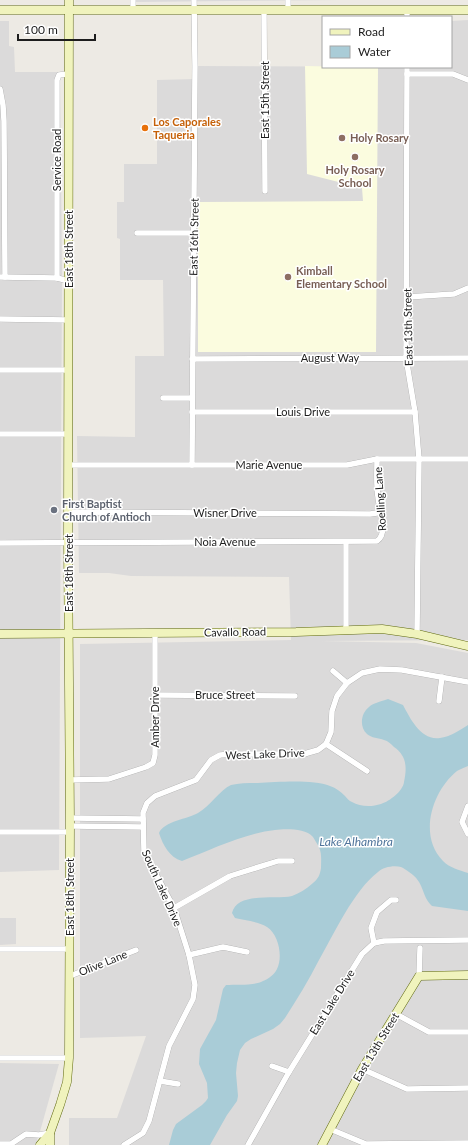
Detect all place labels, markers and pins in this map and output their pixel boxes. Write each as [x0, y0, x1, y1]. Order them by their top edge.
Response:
place label: Los Caporales Taqueria [153, 115, 221, 141]
marker: Los Caporales Taqueria [140, 123, 150, 133]
place label: Holy Rosary [350, 131, 409, 144]
marker: Holy Rosary [337, 133, 347, 143]
marker: Holy Rosary School [350, 152, 360, 162]
place label: Holy Rosary School [326, 163, 385, 189]
place label: Kimball Elementary School [296, 264, 387, 290]
marker: Kimball Elementary School [283, 272, 293, 282]
place label: First Baptist Church of Antioch [62, 497, 151, 523]
marker: First Baptist Church of Antioch [49, 505, 59, 515]

